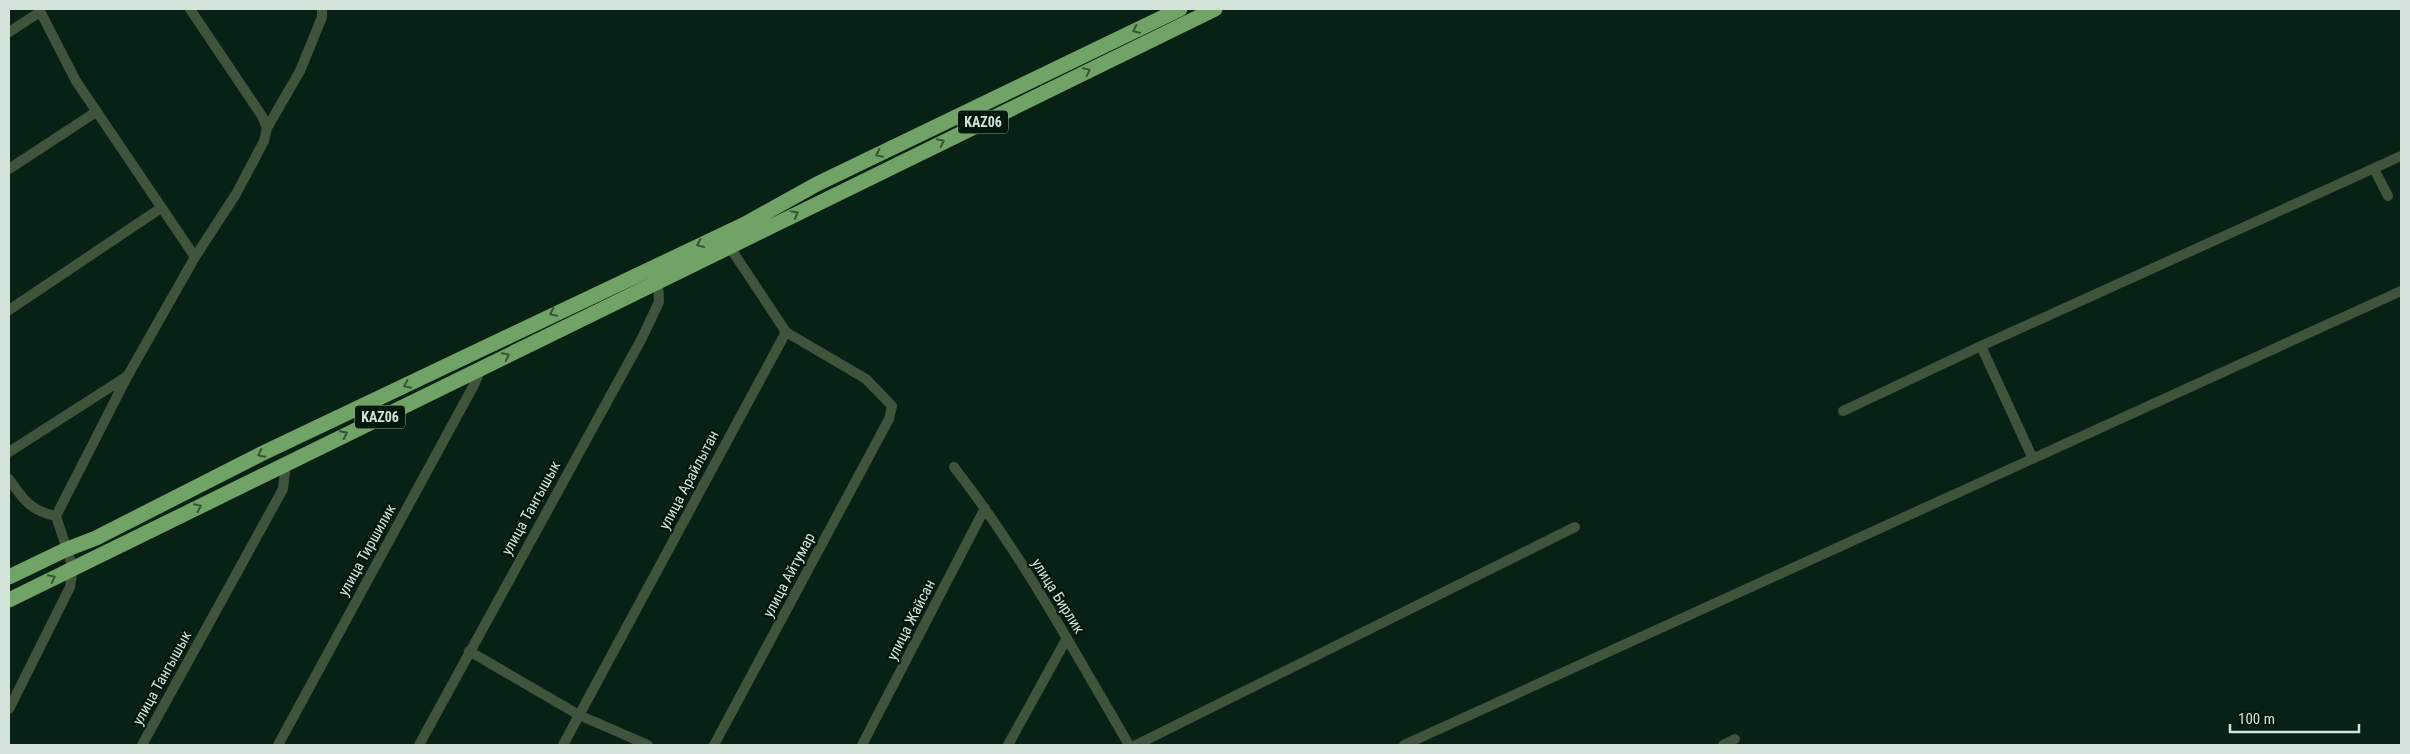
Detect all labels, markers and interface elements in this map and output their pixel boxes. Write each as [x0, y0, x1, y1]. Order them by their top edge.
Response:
one-way arrow [1132, 24, 1141, 34]
one-way arrow [1082, 67, 1091, 77]
road number: KАZ06 [958, 110, 1008, 134]
one-way arrow [936, 138, 945, 148]
one-way arrow [875, 148, 884, 158]
one-way arrow [790, 210, 799, 220]
one-way arrow [696, 238, 705, 248]
one-way arrow [549, 307, 558, 318]
one-way arrow [501, 352, 510, 362]
one-way arrow [404, 379, 413, 389]
road number: KАZ06 [355, 406, 405, 428]
street label: улица Арайлытан [655, 427, 723, 533]
one-way arrow [339, 430, 348, 441]
one-way arrow [257, 448, 266, 458]
street label: улица Тангышык [498, 458, 564, 558]
street label: улица Тиршилик [334, 501, 400, 599]
one-way arrow [193, 503, 202, 513]
street label: улица Айтумар [759, 530, 819, 620]
street label: улица Бирлик [1028, 555, 1088, 637]
one-way arrow [47, 575, 56, 585]
street label: улица Жайсан [883, 577, 939, 663]
street label: улица Тангышык [129, 628, 195, 728]
scale bar [2230, 702, 2359, 734]
text: 100 m [2238, 710, 2275, 728]

